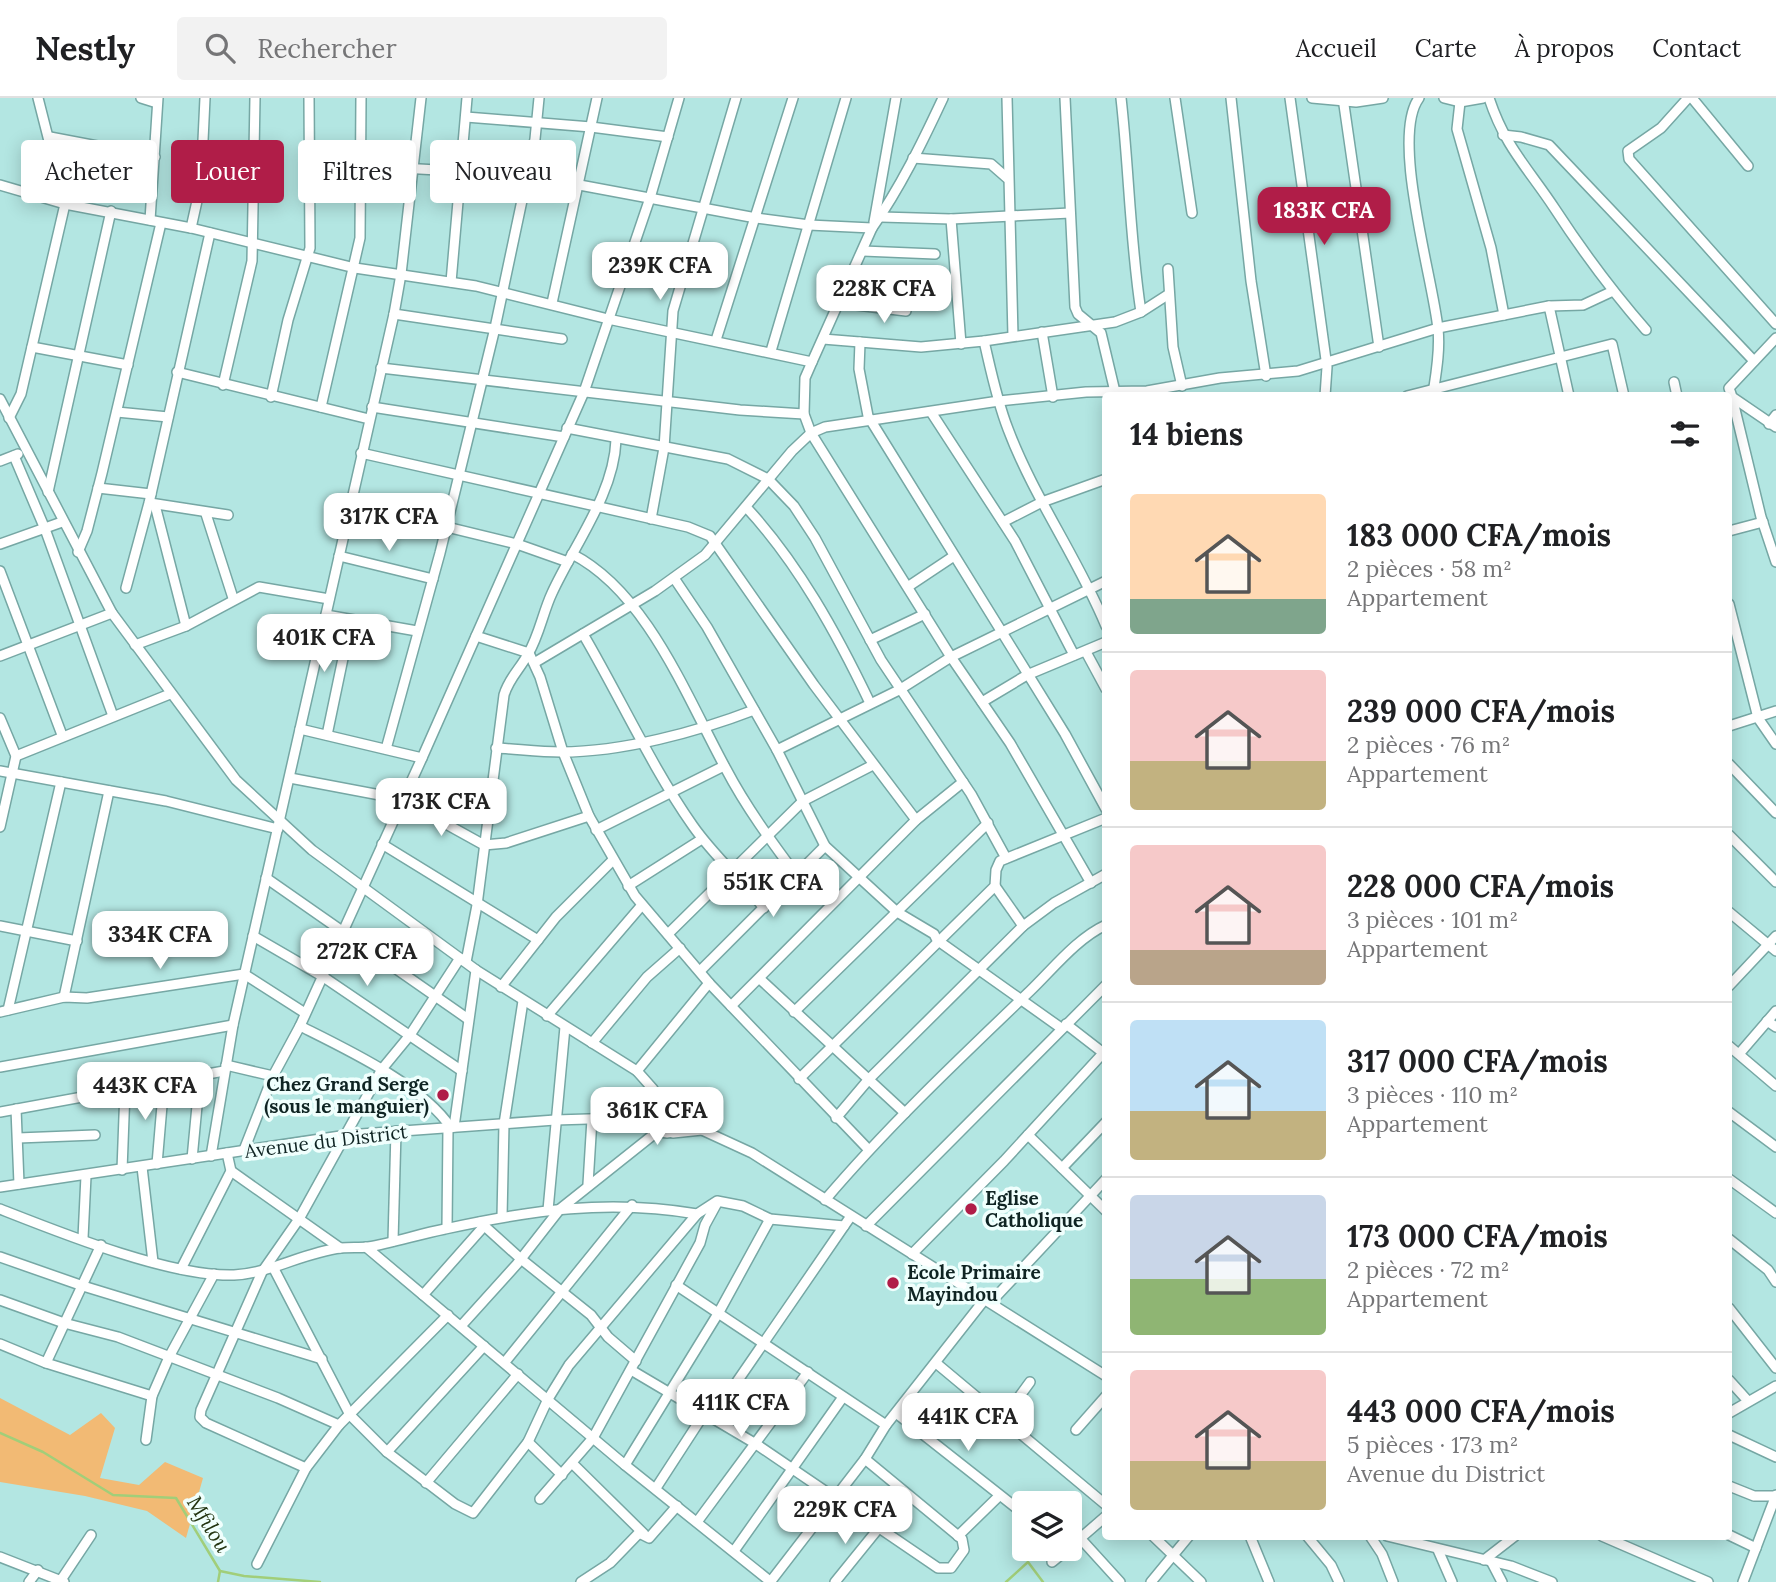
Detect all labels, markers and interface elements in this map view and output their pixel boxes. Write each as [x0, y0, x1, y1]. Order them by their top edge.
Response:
search box [177, 17, 667, 80]
text: Nestly [35, 27, 135, 69]
icon: search [201, 29, 239, 67]
text: Rechercher [257, 32, 397, 65]
text: Accueil [1296, 33, 1377, 64]
text: Carte [1415, 33, 1477, 64]
text: À propos [1515, 33, 1614, 64]
text: Contact [1652, 33, 1741, 64]
chip: Acheter [21, 140, 157, 203]
chip: Louer [171, 140, 284, 203]
chip: Filtres [298, 140, 416, 203]
chip: Nouveau [430, 140, 576, 203]
pin: 183K CFA [1252, 188, 1396, 247]
text: 183K CFA [1274, 195, 1374, 224]
pin: 239K CFA [588, 242, 732, 302]
text: 239K CFA [608, 250, 712, 279]
pin: 228K CFA [812, 266, 956, 325]
text: 228K CFA [832, 273, 936, 302]
text: 14 biens [1130, 415, 1243, 453]
icon: filters [1666, 415, 1704, 453]
pin: 317K CFA [317, 494, 461, 553]
text: 317K CFA [340, 501, 438, 530]
text: 183 000 CFA/mois [1347, 516, 1611, 554]
icon: home [1186, 522, 1270, 606]
text: 2 pièces · 58 m² [1347, 554, 1512, 583]
text: Appartement [1347, 583, 1488, 612]
pin: 401K CFA [252, 614, 396, 674]
text: 401K CFA [273, 622, 375, 651]
text: 239 000 CFA/mois [1347, 692, 1615, 730]
icon: home [1186, 698, 1270, 782]
text: 2 pièces · 76 m² [1347, 730, 1510, 759]
text: Appartement [1347, 759, 1488, 788]
pin: 173K CFA [369, 778, 513, 838]
text: 173K CFA [392, 786, 490, 815]
pin: 551K CFA [701, 860, 845, 919]
text: 551K CFA [723, 867, 823, 896]
text: 228 000 CFA/mois [1347, 867, 1614, 905]
icon: home [1186, 873, 1270, 957]
text: 3 pièces · 101 m² [1347, 905, 1518, 934]
pin: 334K CFA [88, 912, 232, 971]
text: 334K CFA [108, 919, 212, 948]
pin: 272K CFA [295, 928, 439, 988]
text: Appartement [1347, 934, 1488, 963]
text: 272K CFA [317, 936, 417, 965]
text: 317 000 CFA/mois [1347, 1042, 1608, 1080]
icon: home [1186, 1048, 1270, 1132]
pin: 443K CFA [73, 1062, 217, 1122]
text: 443K CFA [93, 1070, 197, 1099]
place label: Chez Grand Serge (sous le manguier) [264, 1072, 429, 1119]
text: 3 pièces · 110 m² [1347, 1080, 1518, 1109]
marker: Chez Grand Serge (sous le manguier) [435, 1087, 451, 1103]
pin: 361K CFA [585, 1088, 729, 1147]
text: 361K CFA [606, 1095, 708, 1124]
text: Appartement [1347, 1109, 1488, 1138]
street label: Avenue du District [242, 1119, 409, 1163]
place label: Eglise Catholique [985, 1186, 1083, 1232]
marker: Eglise Catholique [963, 1201, 979, 1217]
text: 173 000 CFA/mois [1347, 1217, 1608, 1255]
icon: home [1186, 1223, 1270, 1307]
text: 2 pièces · 72 m² [1347, 1255, 1509, 1284]
place label: Ecole Primaire Mayindou [907, 1260, 1041, 1306]
marker: Ecole Primaire Mayindou [885, 1275, 901, 1291]
text: Appartement [1347, 1284, 1488, 1313]
pin: 411K CFA [669, 1380, 813, 1439]
text: 411K CFA [693, 1387, 789, 1416]
text: 443 000 CFA/mois [1347, 1392, 1615, 1430]
pin: 441K CFA [896, 1394, 1040, 1453]
icon: home [1186, 1398, 1270, 1482]
text: 441K CFA [918, 1401, 1018, 1430]
text: 5 pièces · 173 m² [1347, 1430, 1518, 1459]
text: Avenue du District [1347, 1459, 1545, 1488]
pin: 229K CFA [773, 1486, 917, 1546]
water label: Mfilou [181, 1491, 237, 1558]
map controls [1012, 1491, 1082, 1561]
button: layers [1012, 1491, 1082, 1561]
text: 229K CFA [793, 1494, 897, 1523]

